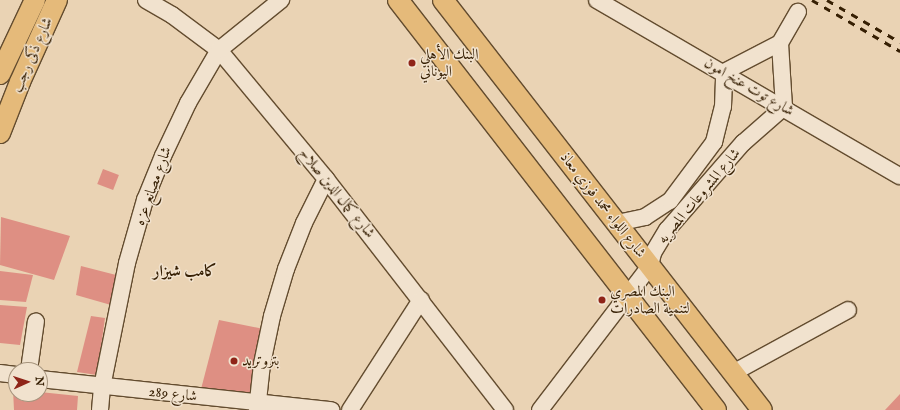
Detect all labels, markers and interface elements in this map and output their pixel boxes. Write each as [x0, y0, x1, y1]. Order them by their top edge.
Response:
street label: شارع ذكى رجب [7, 15, 57, 95]
place label: البنك الأهلي اليوناني [420, 45, 478, 80]
street label: شارع توت عنخ امون [701, 54, 797, 120]
marker: البنك الأهلي اليوناني [407, 58, 417, 68]
street label: شارع مصانع عزه [130, 144, 176, 228]
street label: شارع كمال الدين صلاح [295, 144, 379, 242]
street label: شارع المشروعات المصريه [654, 145, 744, 247]
street label: شارع اللواء محمد فوزي معاذ [556, 149, 650, 261]
district label: كامب شيزار [153, 262, 217, 282]
place label: البنك المصري لتنمية الصادرات [610, 282, 690, 317]
marker: البنك المصري لتنمية الصادرات [597, 295, 607, 305]
place label: بتروتريد [242, 352, 279, 370]
marker: بتروتريد [229, 356, 239, 366]
north arrow [8, 362, 48, 402]
text: N [32, 376, 46, 387]
street label: شارع 289 [148, 382, 198, 406]

